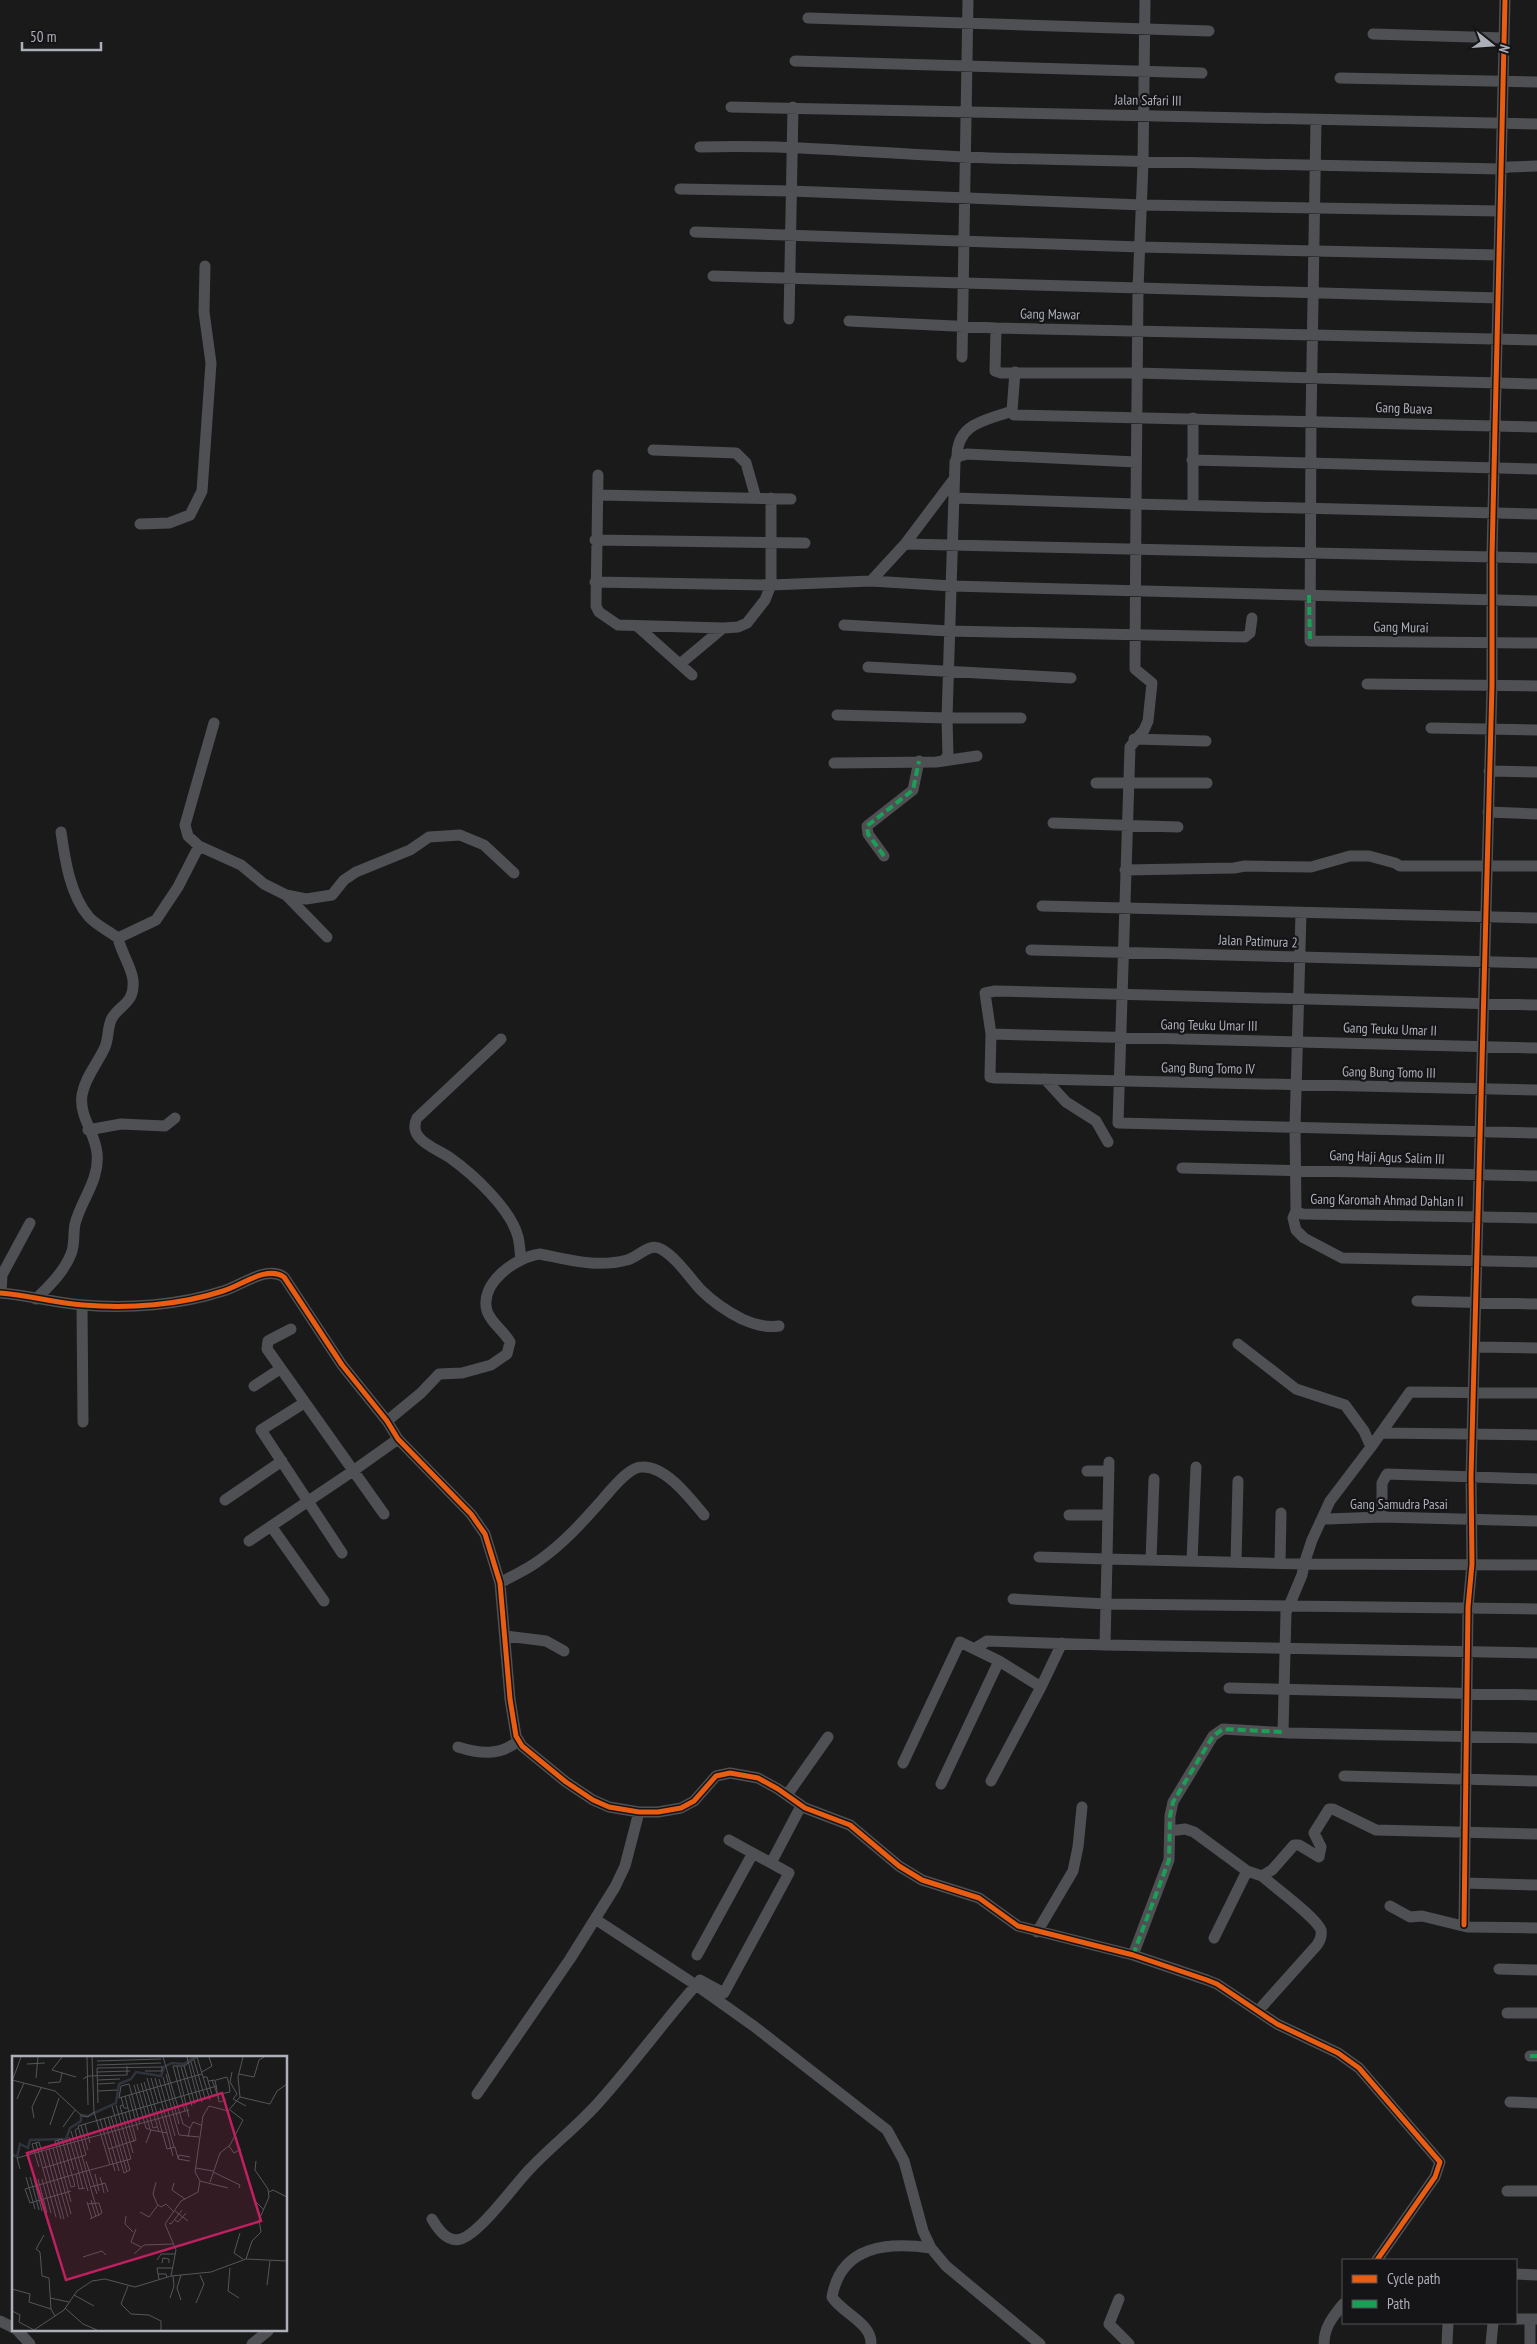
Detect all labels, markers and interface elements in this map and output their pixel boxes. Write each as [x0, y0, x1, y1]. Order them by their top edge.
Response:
scale bar [22, 20, 101, 52]
north arrow [1467, 20, 1517, 70]
text: 50 m [30, 27, 56, 46]
text: N [1495, 43, 1514, 55]
street label: Jalan Safari III [1113, 90, 1182, 110]
street label: Gang Mawar [1020, 304, 1080, 324]
street label: Gang Buava [1375, 398, 1433, 418]
street label: Gang Murai [1373, 618, 1429, 636]
street label: Jalan Patimura 2 [1217, 931, 1298, 951]
street label: Gang Teuku Umar III [1160, 1015, 1258, 1035]
street label: Gang Teuku Umar II [1343, 1018, 1437, 1040]
street label: Gang Bung Tomo IV [1161, 1058, 1256, 1078]
street label: Gang Bung Tomo III [1342, 1062, 1436, 1082]
street label: Gang Haji Agus Salim III [1329, 1146, 1445, 1168]
street label: Gang Karomah Ahmad Dahlan II [1310, 1190, 1464, 1210]
street label: Gang Samudra Pasai [1350, 1495, 1448, 1513]
inset map [12, 2056, 288, 2332]
legend [1342, 2259, 1517, 2324]
text: Cycle path [1387, 2269, 1440, 2288]
text: Path [1387, 2294, 1410, 2313]

